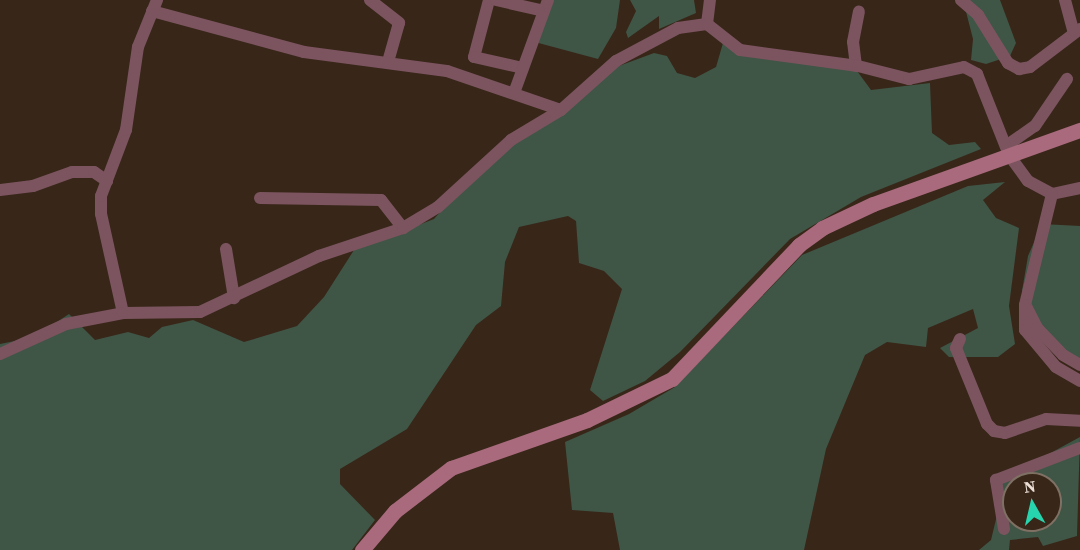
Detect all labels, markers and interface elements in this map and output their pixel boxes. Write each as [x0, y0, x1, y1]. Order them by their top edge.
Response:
north arrow [1002, 472, 1062, 532]
text: N [1022, 474, 1037, 498]

